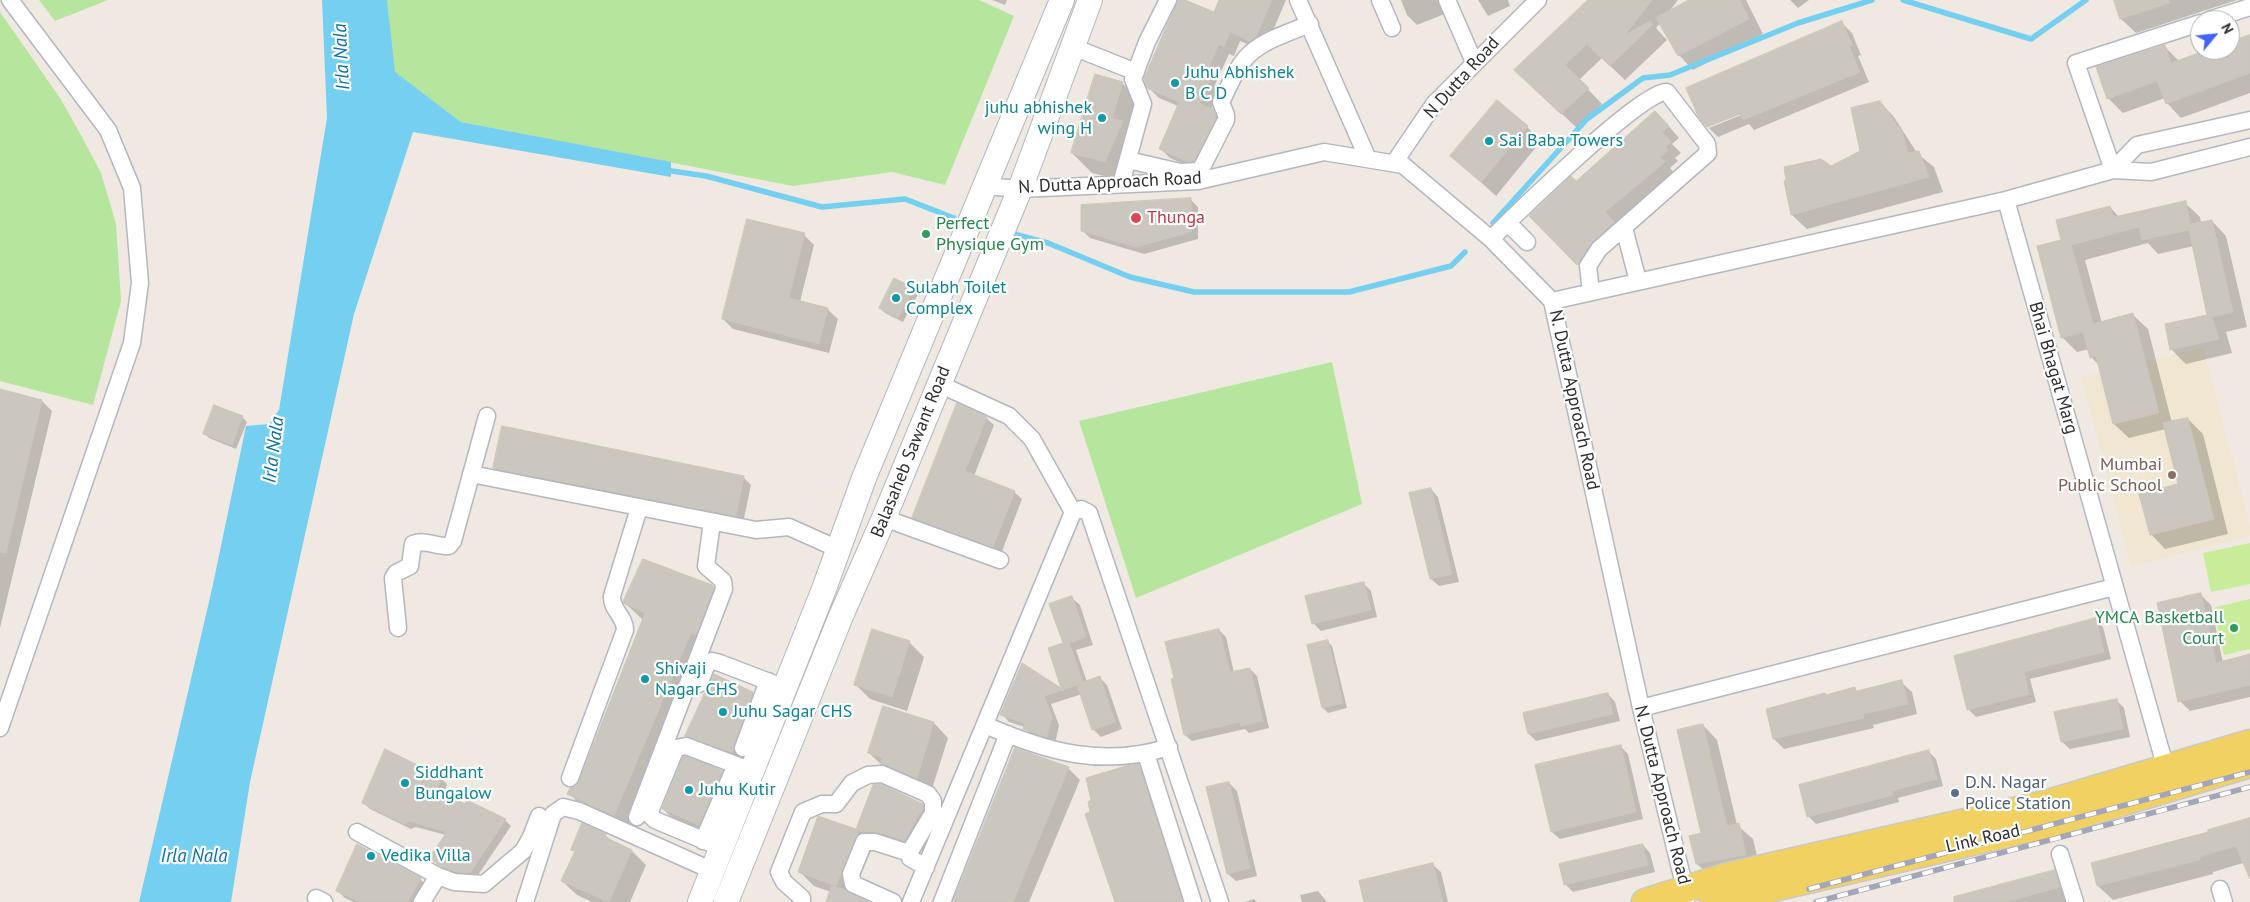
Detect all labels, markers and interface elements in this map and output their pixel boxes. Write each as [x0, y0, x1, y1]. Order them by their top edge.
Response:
north arrow [2190, 10, 2240, 60]
text: N [2217, 20, 2237, 37]
water label: Irla Nala [329, 23, 355, 91]
street label: N Dutta Road [1420, 33, 1504, 123]
place label: Juhu Abhishek B C D [1185, 62, 1294, 104]
marker: Juhu Abhishek B C D [1169, 77, 1181, 89]
place label: juhu abhishek wing H [985, 97, 1092, 140]
marker: juhu abhishek wing H [1096, 112, 1108, 124]
place label: Sai Baba Towers [1499, 130, 1623, 152]
marker: Sai Baba Towers [1483, 135, 1495, 147]
street label: N. Dutta Approach Road [1018, 167, 1202, 199]
place label: Thunga [1147, 207, 1205, 229]
marker: Thunga [1129, 211, 1143, 225]
place label: Perfect Physique Gym [936, 213, 1044, 255]
marker: Perfect Physique Gym [920, 228, 932, 240]
place label: Sulabh Toilet Complex [906, 277, 1006, 320]
marker: Sulabh Toilet Complex [890, 292, 902, 304]
street label: Bhai Bhagat Marg [2024, 299, 2082, 437]
street label: N. Dutta Approach Road [1544, 308, 1604, 492]
street label: Balasaheb Sawant Road [867, 363, 955, 541]
water label: Irla Nala [259, 415, 289, 485]
place label: Mumbai Public School [2058, 454, 2162, 496]
marker: Mumbai Public School [2166, 469, 2178, 481]
place label: YMCA Basketball Court [2095, 607, 2224, 650]
marker: YMCA Basketball Court [2228, 622, 2240, 634]
place label: Shivaji Nagar CHS [655, 658, 737, 701]
marker: Shivaji Nagar CHS [639, 673, 651, 685]
place label: Juhu Sagar CHS [733, 701, 852, 723]
street label: N. Dutta Approach Road [1629, 703, 1695, 887]
marker: Juhu Sagar CHS [717, 706, 729, 718]
place label: Siddhant Bungalow [415, 762, 492, 804]
place label: D.N. Nagar Police Station [1965, 772, 2071, 814]
marker: Siddhant Bungalow [399, 777, 411, 789]
place label: Juhu Kutir [699, 779, 776, 801]
marker: Juhu Kutir [683, 784, 695, 796]
marker: D.N. Nagar Police Station [1949, 787, 1961, 799]
street label: Link Road [1944, 820, 2022, 858]
place label: Vedika Villa [381, 845, 471, 867]
water label: Irla Nala [161, 846, 227, 868]
marker: Vedika Villa [365, 850, 377, 862]

